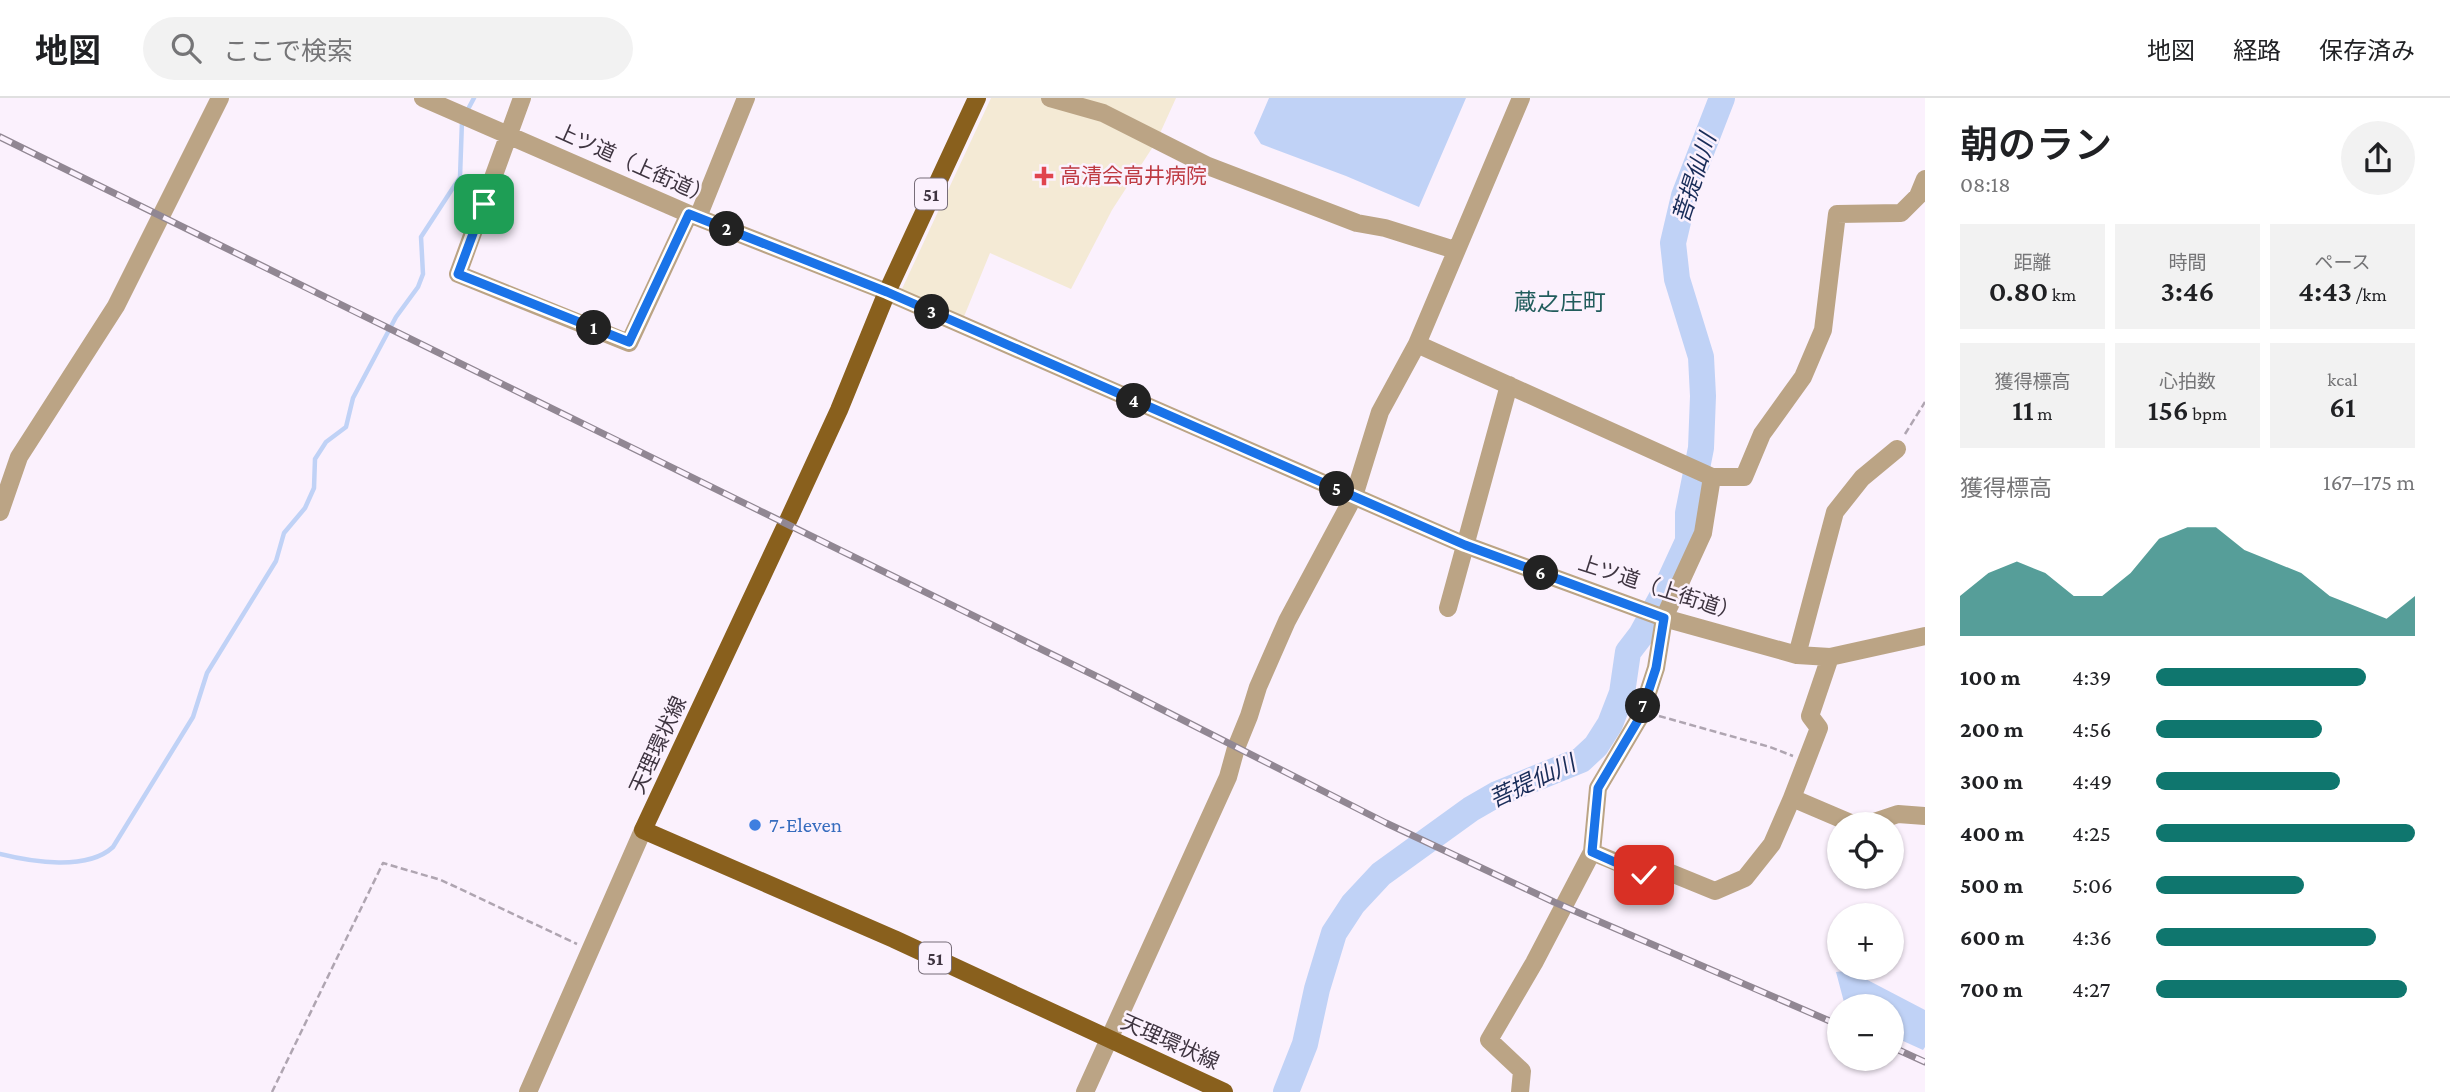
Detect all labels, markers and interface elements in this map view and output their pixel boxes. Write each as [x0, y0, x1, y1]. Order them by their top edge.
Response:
search box [143, 17, 633, 80]
icon: search [167, 29, 205, 67]
text: 地図 [35, 32, 101, 69]
text: ここで検索 [223, 37, 353, 66]
text: 地図 [2147, 37, 2195, 64]
text: 経路 [2233, 37, 2281, 64]
text: 保存済み [2319, 37, 2415, 64]
street label: 上ツ道（上街道） [552, 119, 716, 209]
button: share [2341, 121, 2415, 195]
text: 朝のラン [1960, 124, 2112, 166]
water label: 菩提仙川 [1667, 127, 1722, 226]
place label: 高清会高井病院 [1060, 164, 1207, 188]
marker: 高清会高井病院 [1034, 166, 1054, 186]
text: 08:18 [1960, 171, 2011, 197]
pin [454, 174, 514, 234]
road number: 51 [915, 178, 947, 209]
icon: arrive [465, 185, 503, 223]
pin: 2 [710, 212, 744, 246]
text: 2 [722, 218, 731, 239]
text: 距離 [2013, 252, 2052, 273]
text: 時間 [2168, 252, 2207, 273]
text: ペース [2314, 252, 2371, 273]
text: 0.80 [1989, 274, 2048, 307]
text: 3:46 [2160, 274, 2215, 307]
text: 4:43 [2298, 274, 2352, 307]
text: km [2048, 284, 2076, 305]
text: /km [2352, 284, 2387, 305]
district label: 蔵之庄町 [1514, 289, 1606, 315]
pin: 3 [914, 294, 950, 330]
text: 3 [927, 301, 936, 322]
pin: 1 [576, 310, 612, 345]
text: 1 [590, 317, 597, 338]
text: kcal [2327, 369, 2358, 390]
text: 獲得標高 [1994, 371, 2071, 392]
text: 心拍数 [2159, 371, 2216, 392]
pin: 4 [1116, 384, 1152, 418]
text: 4 [1128, 390, 1139, 411]
text: 61 [2329, 390, 2356, 423]
text: 11 [2012, 393, 2034, 426]
text: 156 [2148, 393, 2189, 426]
text: m [2034, 403, 2053, 424]
text: bpm [2189, 403, 2227, 424]
text: 167–175 m [2323, 469, 2415, 495]
pin: 5 [1320, 472, 1354, 506]
text: 獲得標高 [1960, 475, 2052, 501]
text: 5 [1332, 478, 1341, 499]
street label: 上ツ道（上街道） [1575, 551, 1743, 625]
pin: 6 [1524, 556, 1558, 590]
text: 6 [1535, 562, 1546, 583]
text: 100 m [1960, 664, 2020, 690]
text: 4:39 [2072, 664, 2112, 690]
pin: 7 [1626, 688, 1660, 724]
street label: 天理環状線 [625, 692, 691, 798]
text: 7 [1638, 695, 1647, 716]
text: 200 m [1960, 716, 2024, 742]
text: 4:56 [2072, 716, 2112, 742]
water label: 菩提仙川 [1485, 749, 1582, 812]
text: 300 m [1960, 768, 2023, 794]
text: 4:49 [2072, 768, 2112, 794]
map controls [1827, 812, 1904, 1071]
button: locate [1827, 812, 1904, 889]
place label: 7-Eleven [769, 813, 842, 837]
marker: 7-Eleven [747, 817, 763, 833]
text: 400 m [1960, 820, 2024, 846]
text: 4:25 [2072, 820, 2111, 846]
pin [1614, 845, 1674, 905]
icon: check [1625, 856, 1663, 894]
text: 500 m [1960, 872, 2023, 898]
text: 5:06 [2072, 872, 2113, 898]
button: + [1827, 903, 1904, 980]
text: 600 m [1960, 924, 2024, 950]
text: 4:36 [2072, 924, 2112, 950]
road number: 51 [919, 943, 951, 974]
text: 700 m [1960, 976, 2023, 1002]
text: 4:27 [2072, 976, 2110, 1002]
button: − [1827, 994, 1904, 1071]
street label: 天理環状線 [1117, 1010, 1223, 1074]

